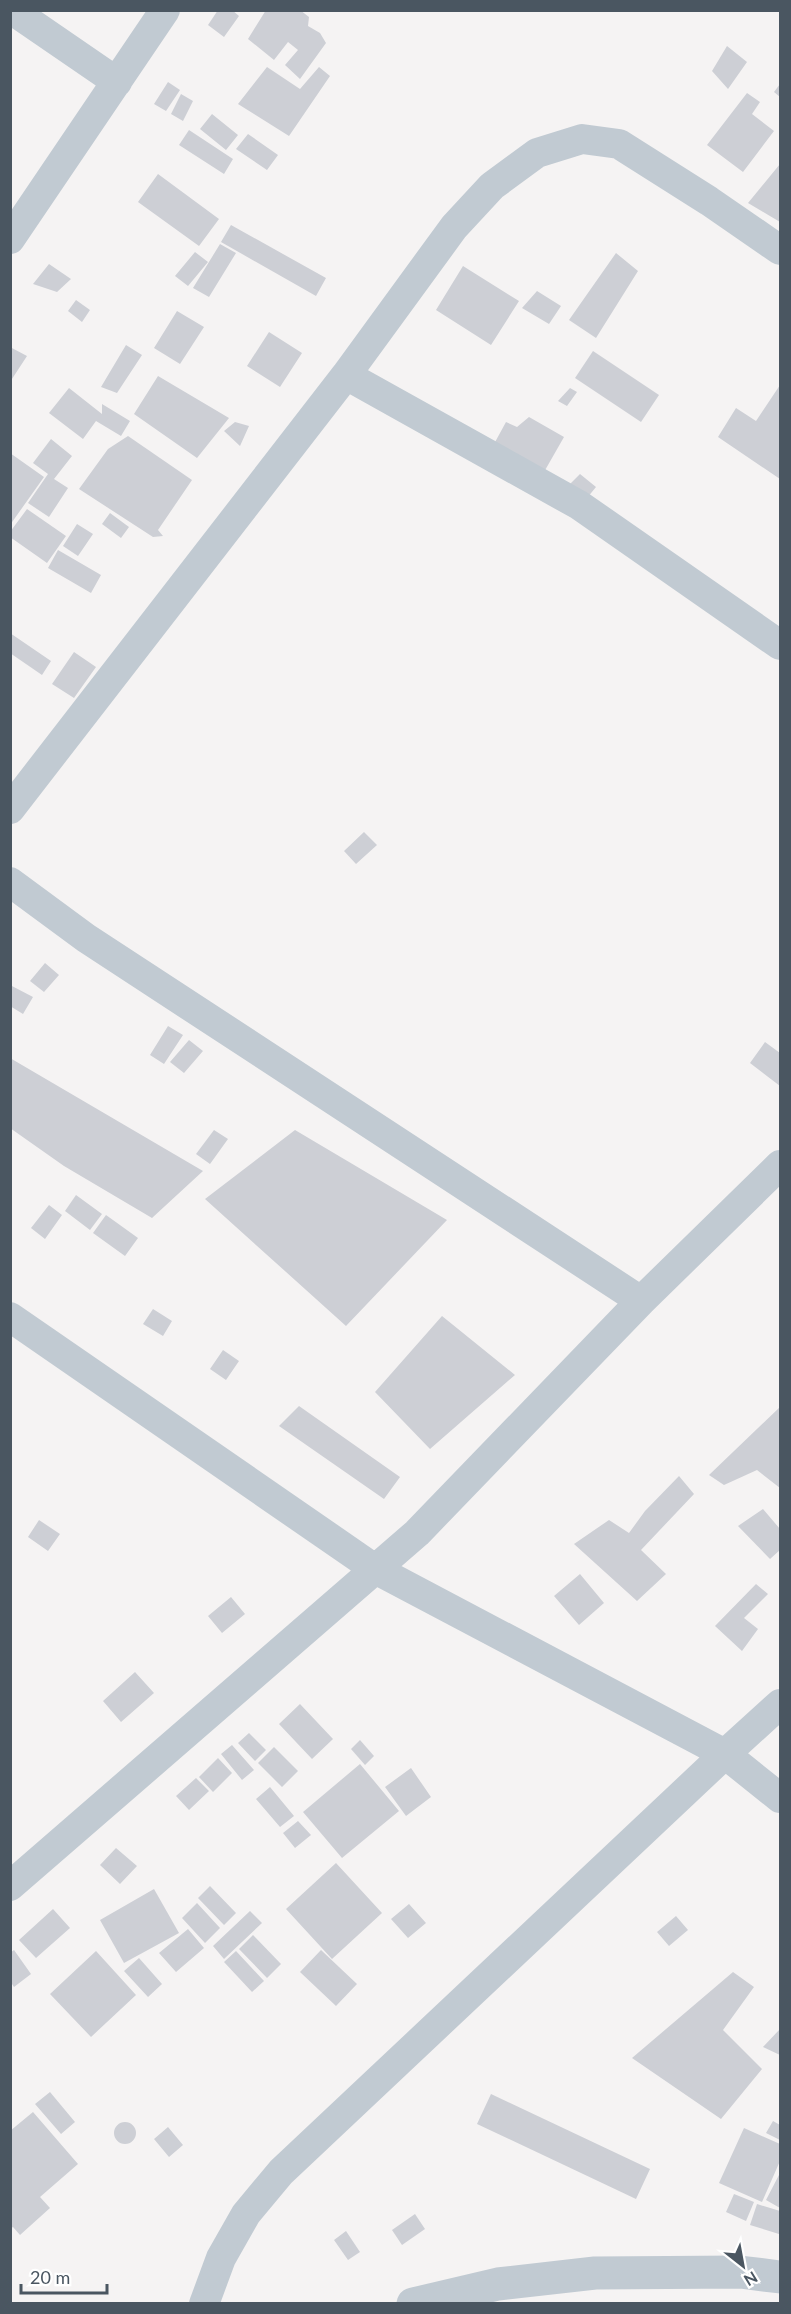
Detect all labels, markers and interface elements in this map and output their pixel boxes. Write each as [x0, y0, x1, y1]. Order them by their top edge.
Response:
north arrow [713, 2236, 773, 2296]
scale bar [21, 2257, 106, 2295]
text: 20 m [30, 2266, 70, 2288]
text: N [741, 2268, 761, 2291]

